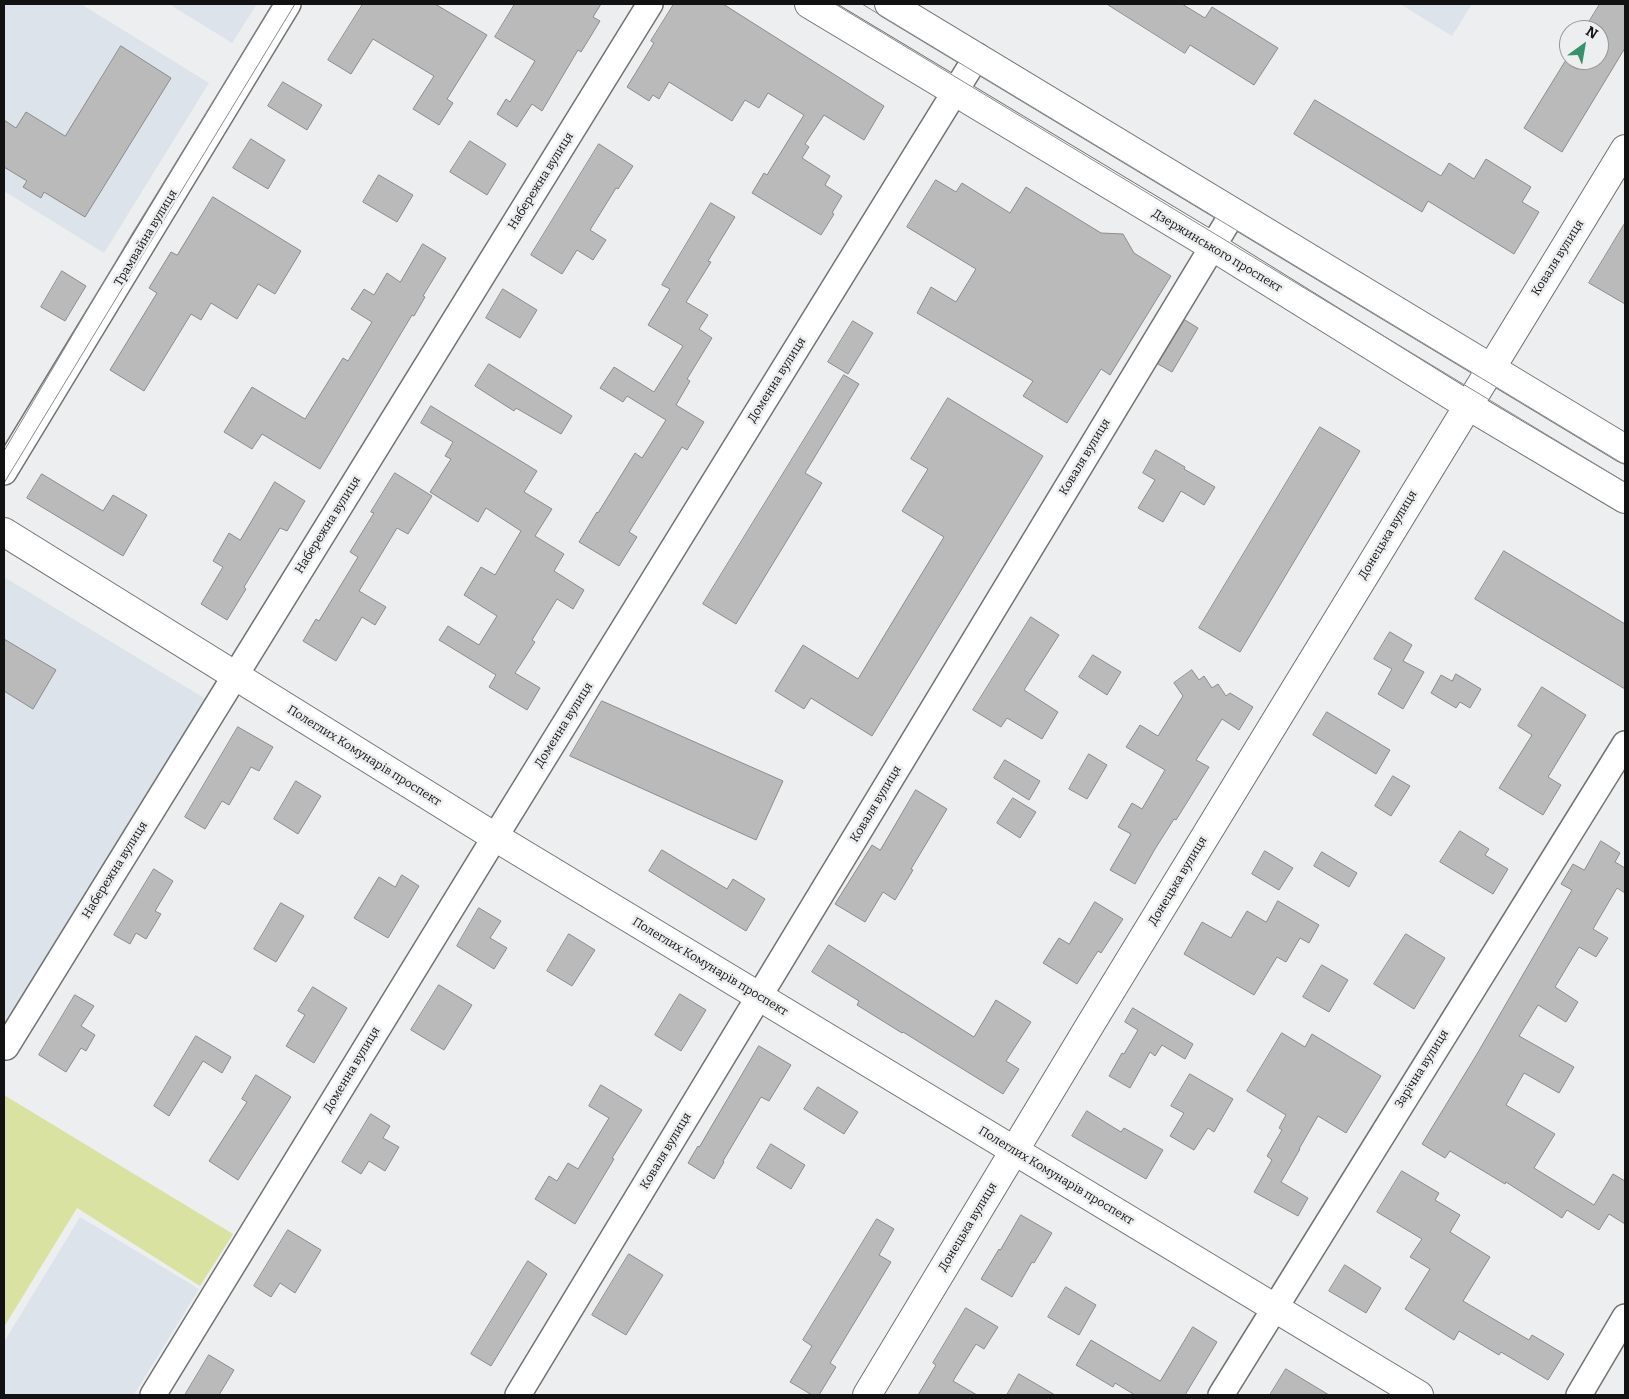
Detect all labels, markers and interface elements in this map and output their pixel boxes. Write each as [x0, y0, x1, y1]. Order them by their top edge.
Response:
north arrow [1559, 20, 1609, 70]
text: N [1583, 23, 1601, 43]
street label: Набережна вулиця [505, 130, 577, 232]
street label: Трамвайна вулиця [112, 187, 180, 289]
street label: Дзержинського проспект [1150, 207, 1284, 295]
street label: Коваля вулиця [1529, 217, 1587, 299]
street label: Доменна вулиця [745, 335, 809, 425]
street label: Коваля вулиця [1056, 416, 1114, 498]
street label: Набережна вулиця [292, 474, 364, 576]
street label: Донецька вулиця [1356, 488, 1420, 582]
street label: Доменна вулиця [532, 680, 596, 770]
street label: Полеглих Комунарів проспект [284, 703, 444, 809]
street label: Коваля вулиця [847, 763, 905, 845]
street label: Набережна вулиця [79, 819, 151, 921]
street label: Донецька вулиця [1146, 834, 1210, 928]
street label: Полеглих Комунарів проспект [630, 915, 790, 1019]
street label: Доменна вулиця [321, 1024, 383, 1116]
street label: Зарічна вулиця [1392, 1027, 1452, 1111]
street label: Коваля вулиця [637, 1110, 695, 1192]
street label: Полеглих Комунарів проспект [976, 1124, 1136, 1228]
street label: Донецька вулиця [936, 1180, 1000, 1274]

